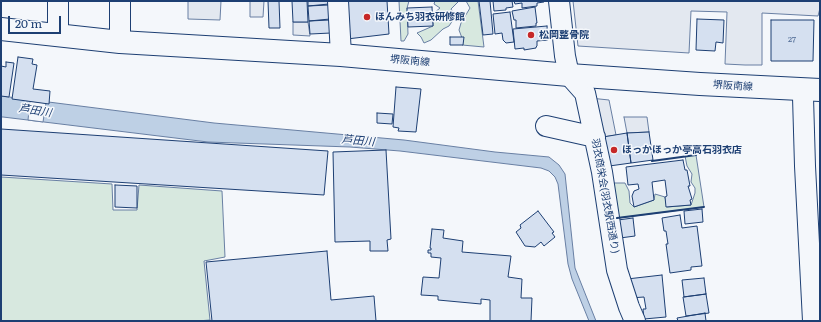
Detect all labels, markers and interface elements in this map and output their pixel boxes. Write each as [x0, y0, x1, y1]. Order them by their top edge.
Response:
scale bar [10, 8, 63, 34]
place label: ほんみち羽衣研修館 [375, 11, 465, 23]
marker: ほんみち羽衣研修館 [362, 12, 372, 22]
text: 20 m [15, 14, 42, 32]
place label: 松岡整骨院 [539, 29, 589, 41]
marker: 松岡整骨院 [526, 30, 536, 40]
house number: 27 [788, 35, 796, 45]
street label: 堺阪南線 [390, 53, 430, 69]
street label: 堺阪南線 [713, 79, 753, 93]
water label: 芦田川 [18, 102, 52, 120]
water label: 芦田川 [341, 133, 375, 149]
street label: 羽衣商栄会(羽衣駅西通り) [589, 138, 621, 254]
place label: ほっかほっか亭高石羽衣店 [622, 144, 742, 156]
marker: ほっかほっか亭高石羽衣店 [609, 145, 619, 155]

